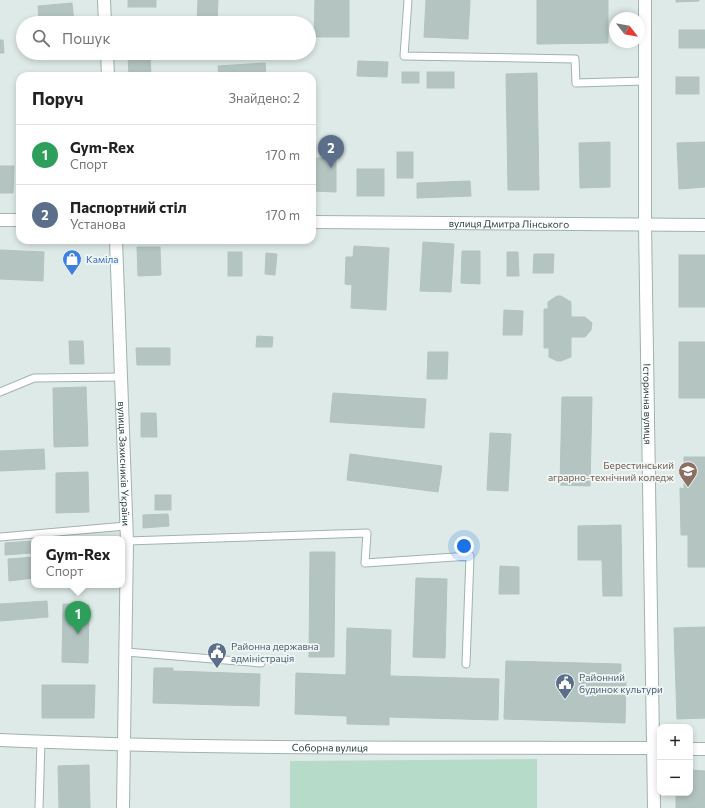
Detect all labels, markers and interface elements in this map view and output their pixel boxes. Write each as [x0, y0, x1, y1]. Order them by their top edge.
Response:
north arrow [609, 12, 645, 48]
search box [16, 16, 316, 60]
icon: search [30, 27, 52, 49]
text: Пошук [62, 29, 110, 47]
text: Поруч [32, 88, 83, 109]
text: Знайдено: 2 [229, 90, 300, 106]
pin: 2 [318, 135, 344, 168]
text: Gym-Rex [70, 138, 135, 156]
text: 1 [42, 147, 48, 163]
text: 170 m [265, 147, 300, 163]
text: Спорт [70, 156, 108, 172]
text: Паспортний стіл [70, 198, 187, 216]
text: 2 [41, 207, 49, 223]
text: 170 m [265, 207, 300, 223]
text: Установа [70, 216, 126, 232]
street label: вулиця Дмитра Лінського [449, 217, 569, 230]
shop icon: Каміла [61, 248, 83, 276]
place label: Каміла [86, 253, 119, 265]
street label: Історична вулиця [641, 363, 654, 444]
street label: вулиця Захисників України [116, 401, 132, 526]
place label: Берестинський аграрно-технічний коледж [548, 459, 674, 483]
school or university icon: Берестинський аграрно-технічний коледж [677, 460, 699, 488]
popup [31, 536, 125, 588]
your location [454, 536, 474, 556]
text: Gym-Rex [46, 545, 110, 563]
text: Спорт [46, 563, 83, 579]
pin: 1 [65, 601, 91, 634]
place label: Районна державна адміністрація [231, 640, 319, 664]
public building icon: Районна державна адміністрація [206, 641, 228, 669]
place label: Районний будинок культури [579, 671, 663, 695]
public building icon: Районний будинок культури [554, 672, 576, 700]
map controls [657, 724, 693, 796]
button: + [657, 724, 693, 760]
street label: Соборна вулиця [292, 741, 368, 754]
button: − [657, 760, 693, 796]

